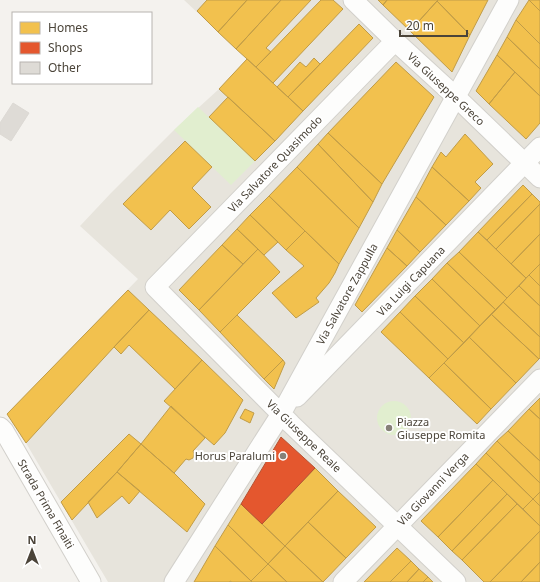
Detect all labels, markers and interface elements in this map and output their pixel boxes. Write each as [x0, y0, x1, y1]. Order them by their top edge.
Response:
legend [12, 12, 152, 84]
scale bar [400, 12, 467, 38]
text: 20 m [406, 17, 434, 34]
text: Homes [48, 19, 88, 36]
text: Shops [48, 39, 83, 56]
street label: Via Giuseppe Greco [404, 49, 489, 129]
text: Other [48, 59, 81, 76]
street label: Via Salvatore Quasimodo [224, 112, 325, 215]
street label: Via Salvatore Zappulla [312, 240, 381, 347]
street label: Via Luigi Capuana [373, 242, 448, 319]
street label: Via Giuseppe Reale [264, 396, 345, 475]
place label: Piazza Giuseppe Romita [397, 414, 485, 442]
marker: Piazza Giuseppe Romita [384, 423, 394, 433]
place label: Horus Paralumi [195, 448, 275, 463]
street label: Via Giovanni Verga [394, 449, 472, 529]
marker: Horus Paralumi [278, 451, 288, 461]
street label: Strada Prima Finaiti [15, 456, 78, 551]
north arrow [12, 530, 52, 570]
text: N [28, 532, 36, 547]

